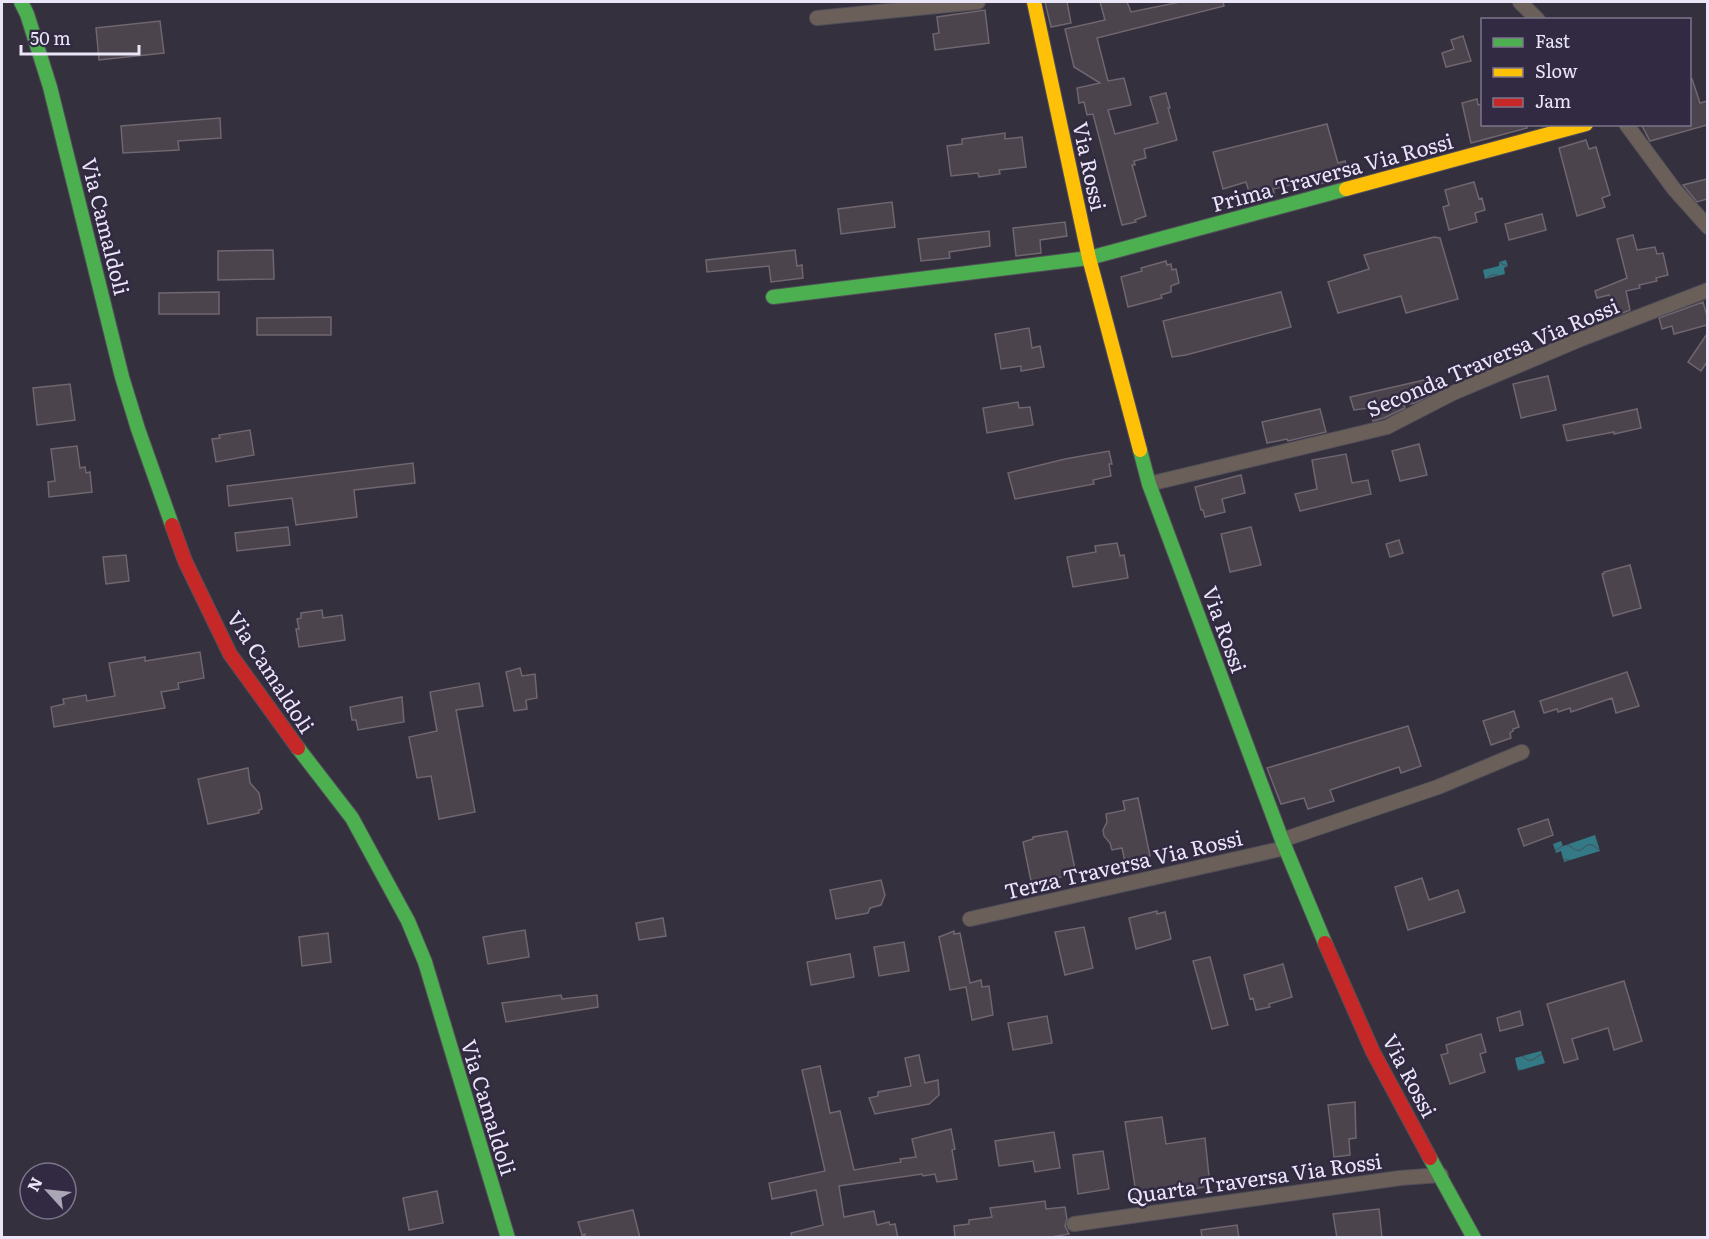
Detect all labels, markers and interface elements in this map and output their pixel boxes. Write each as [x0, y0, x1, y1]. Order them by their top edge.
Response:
scale bar [21, 18, 140, 56]
legend [1481, 18, 1691, 126]
text: 50 m [30, 24, 71, 51]
text: Fast [1535, 27, 1571, 54]
text: Slow [1535, 57, 1578, 84]
text: Jam [1535, 87, 1571, 114]
street label: Via Rossi [1066, 119, 1116, 213]
street label: Prima Traversa Via Rossi [1208, 124, 1456, 218]
street label: Via Camaldoli [75, 154, 139, 298]
street label: Seconda Traversa Via Rossi [1361, 289, 1623, 423]
street label: Via Rossi [1196, 581, 1256, 677]
street label: Via Camaldoli [221, 604, 323, 738]
street label: Terza Traversa Via Rossi [1001, 820, 1245, 905]
street label: Via Rossi [1376, 1028, 1446, 1122]
street label: Via Camaldoli [455, 1035, 525, 1179]
street label: Quarta Traversa Via Rossi [1124, 1144, 1384, 1210]
north arrow [18, 1161, 78, 1221]
text: N [20, 1172, 47, 1195]

